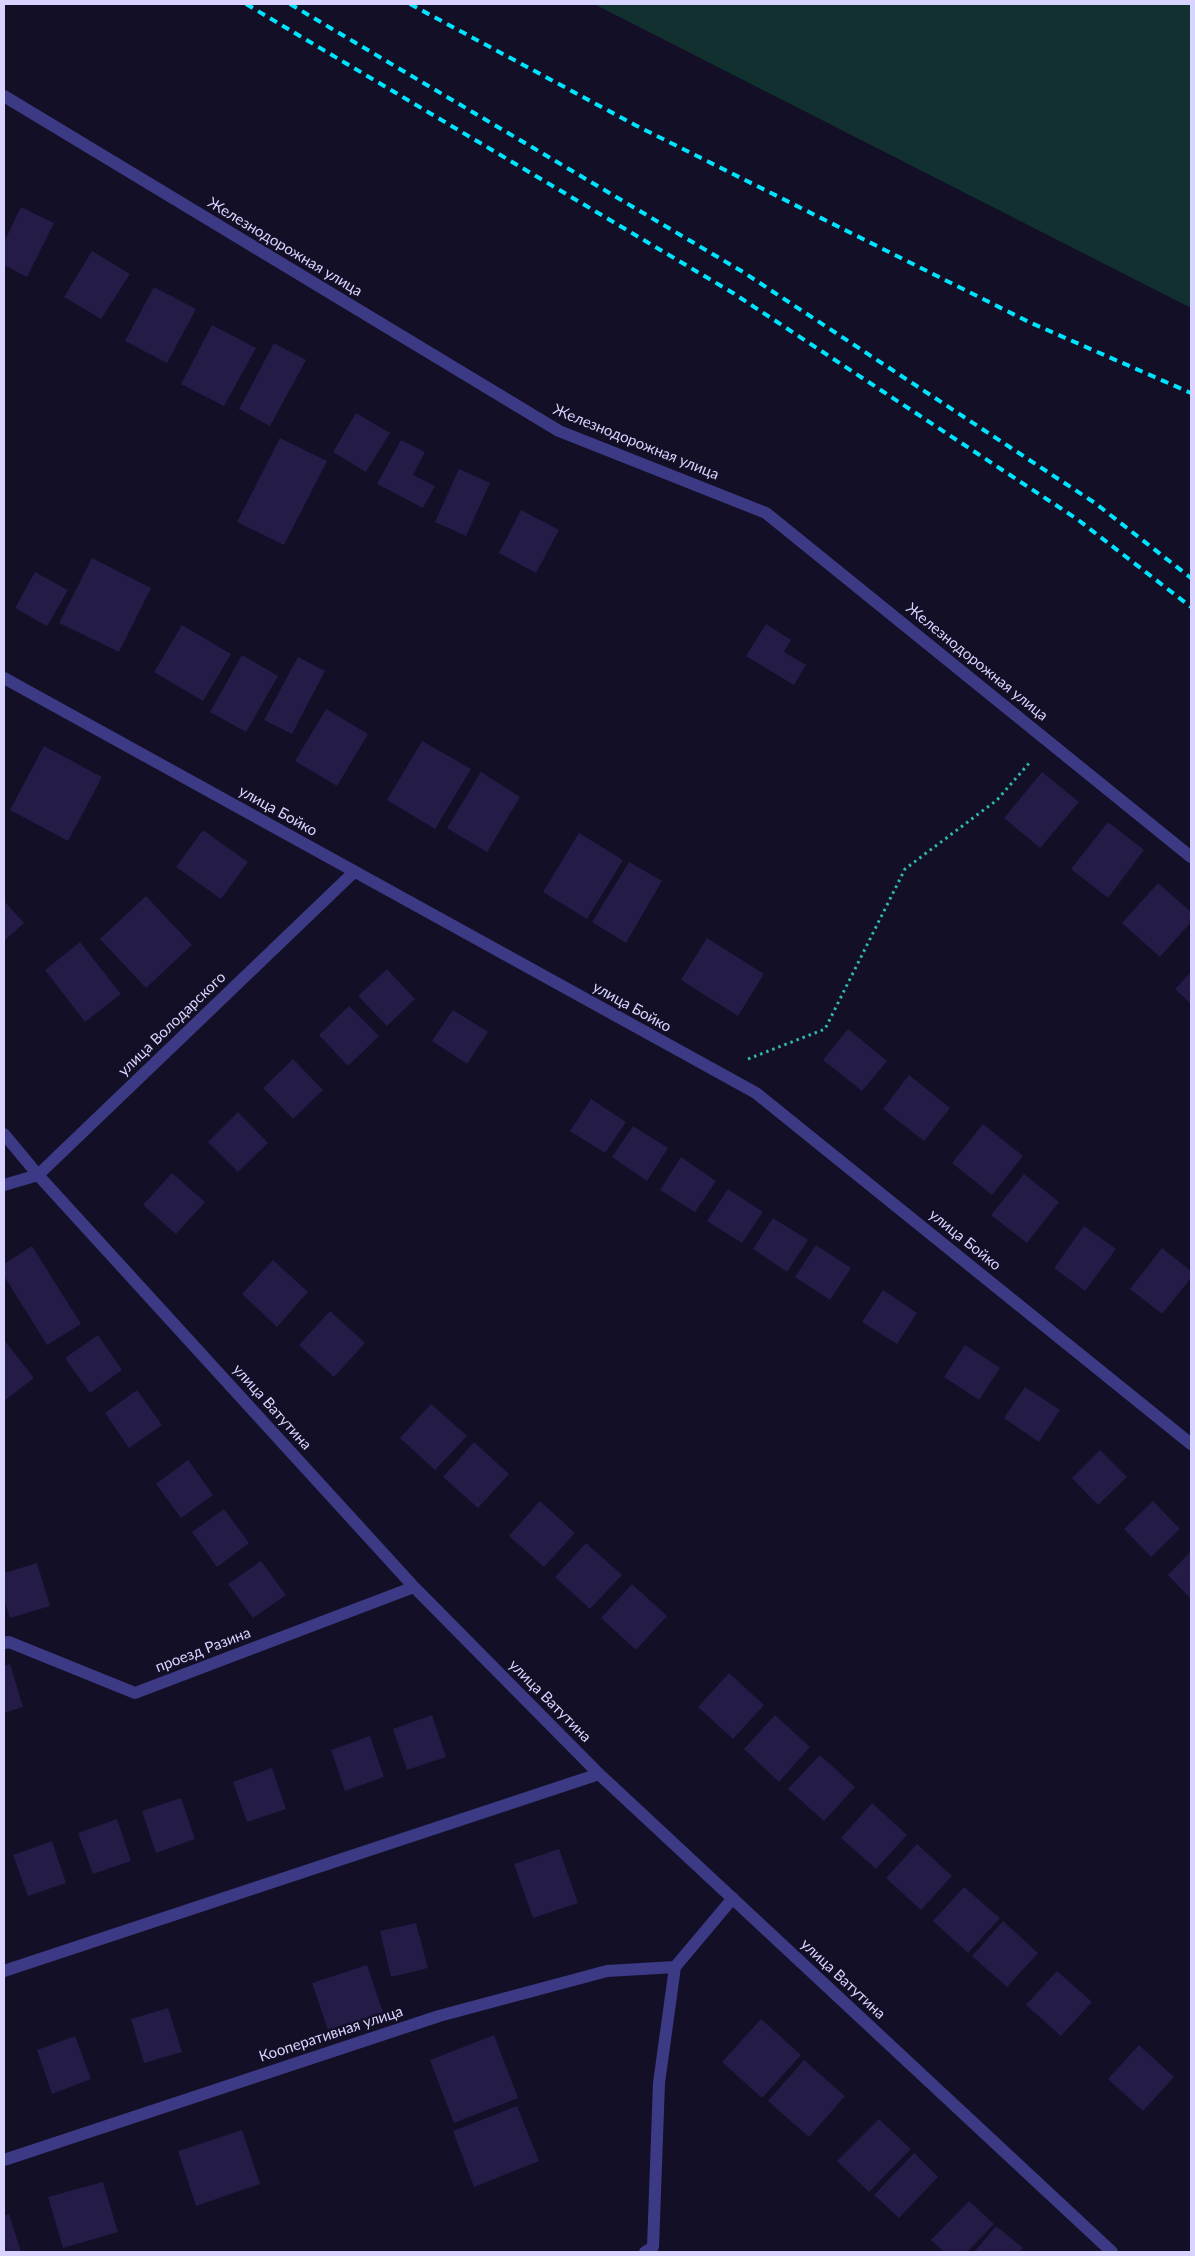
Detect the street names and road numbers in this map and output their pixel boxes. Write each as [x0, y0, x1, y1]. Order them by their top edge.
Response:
street label: Железнодорожная улица [204, 194, 366, 300]
street label: Железнодорожная улица [550, 400, 722, 484]
street label: Железнодорожная улица [902, 599, 1052, 725]
street label: улица Бойко [236, 782, 320, 840]
street label: улица Володарского [115, 968, 229, 1080]
street label: улица Бойко [590, 978, 674, 1036]
street label: улица Бойко [925, 1206, 1005, 1274]
street label: улица Ватутина [229, 1360, 315, 1454]
street label: проезд Разина [153, 1624, 253, 1676]
street label: улица Ватутина [505, 1656, 595, 1746]
street label: улица Ватутина [797, 1935, 889, 2023]
street label: Кооперативная улица [257, 2002, 405, 2066]

